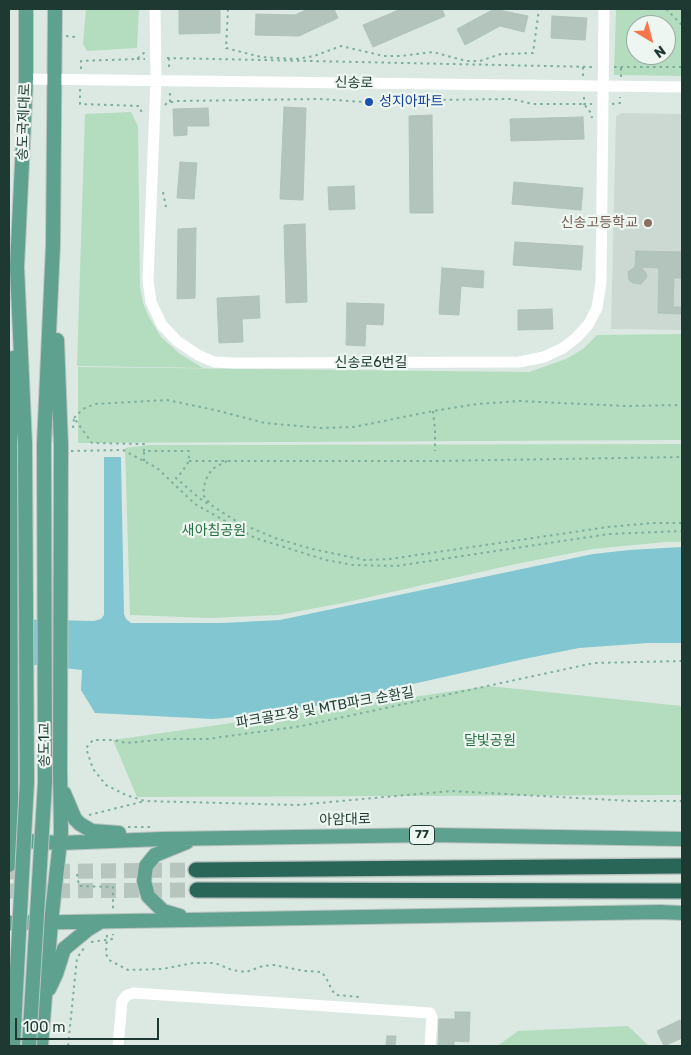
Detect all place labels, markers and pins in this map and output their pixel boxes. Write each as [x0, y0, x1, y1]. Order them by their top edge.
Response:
place label: 성지아파트 [379, 94, 443, 110]
marker: 성지아파트 [363, 96, 375, 108]
place label: 신송고등학교 [561, 215, 638, 231]
marker: 신송고등학교 [642, 217, 654, 229]

